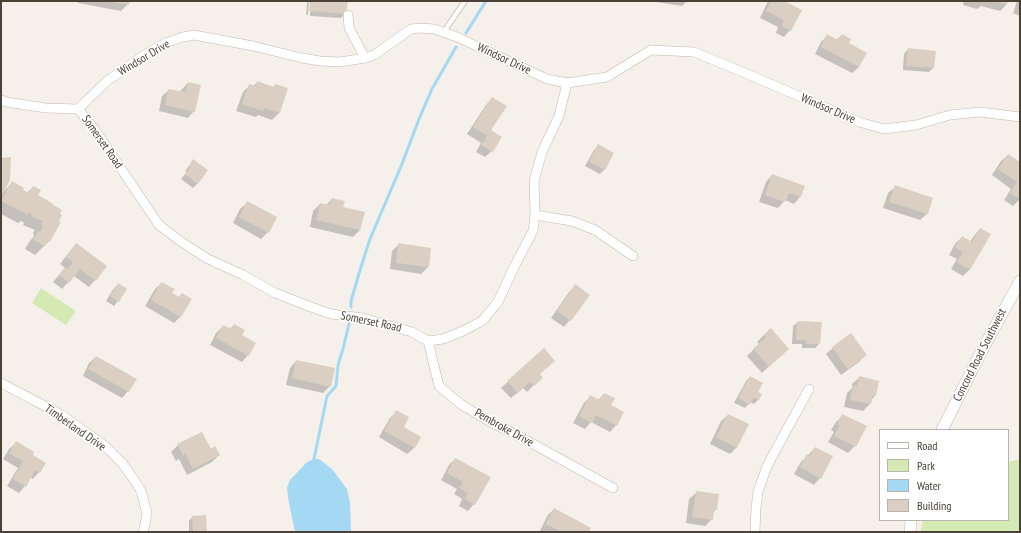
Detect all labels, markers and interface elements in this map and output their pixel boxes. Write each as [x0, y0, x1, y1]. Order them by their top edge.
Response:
street label: Windsor Drive [115, 37, 173, 79]
street label: Windsor Drive [475, 40, 533, 78]
street label: Windsor Drive [798, 91, 858, 127]
street label: Somerset Road [78, 113, 126, 171]
street label: Concord Road Southwest [950, 306, 1010, 404]
street label: Somerset Road [339, 309, 403, 335]
street label: Timberland Drive [42, 402, 108, 454]
street label: Pembroke Drive [472, 406, 536, 450]
legend [879, 429, 1009, 521]
text: Road [917, 438, 937, 453]
text: Park [917, 458, 935, 473]
text: Water [917, 478, 941, 493]
text: Building [917, 498, 952, 513]

